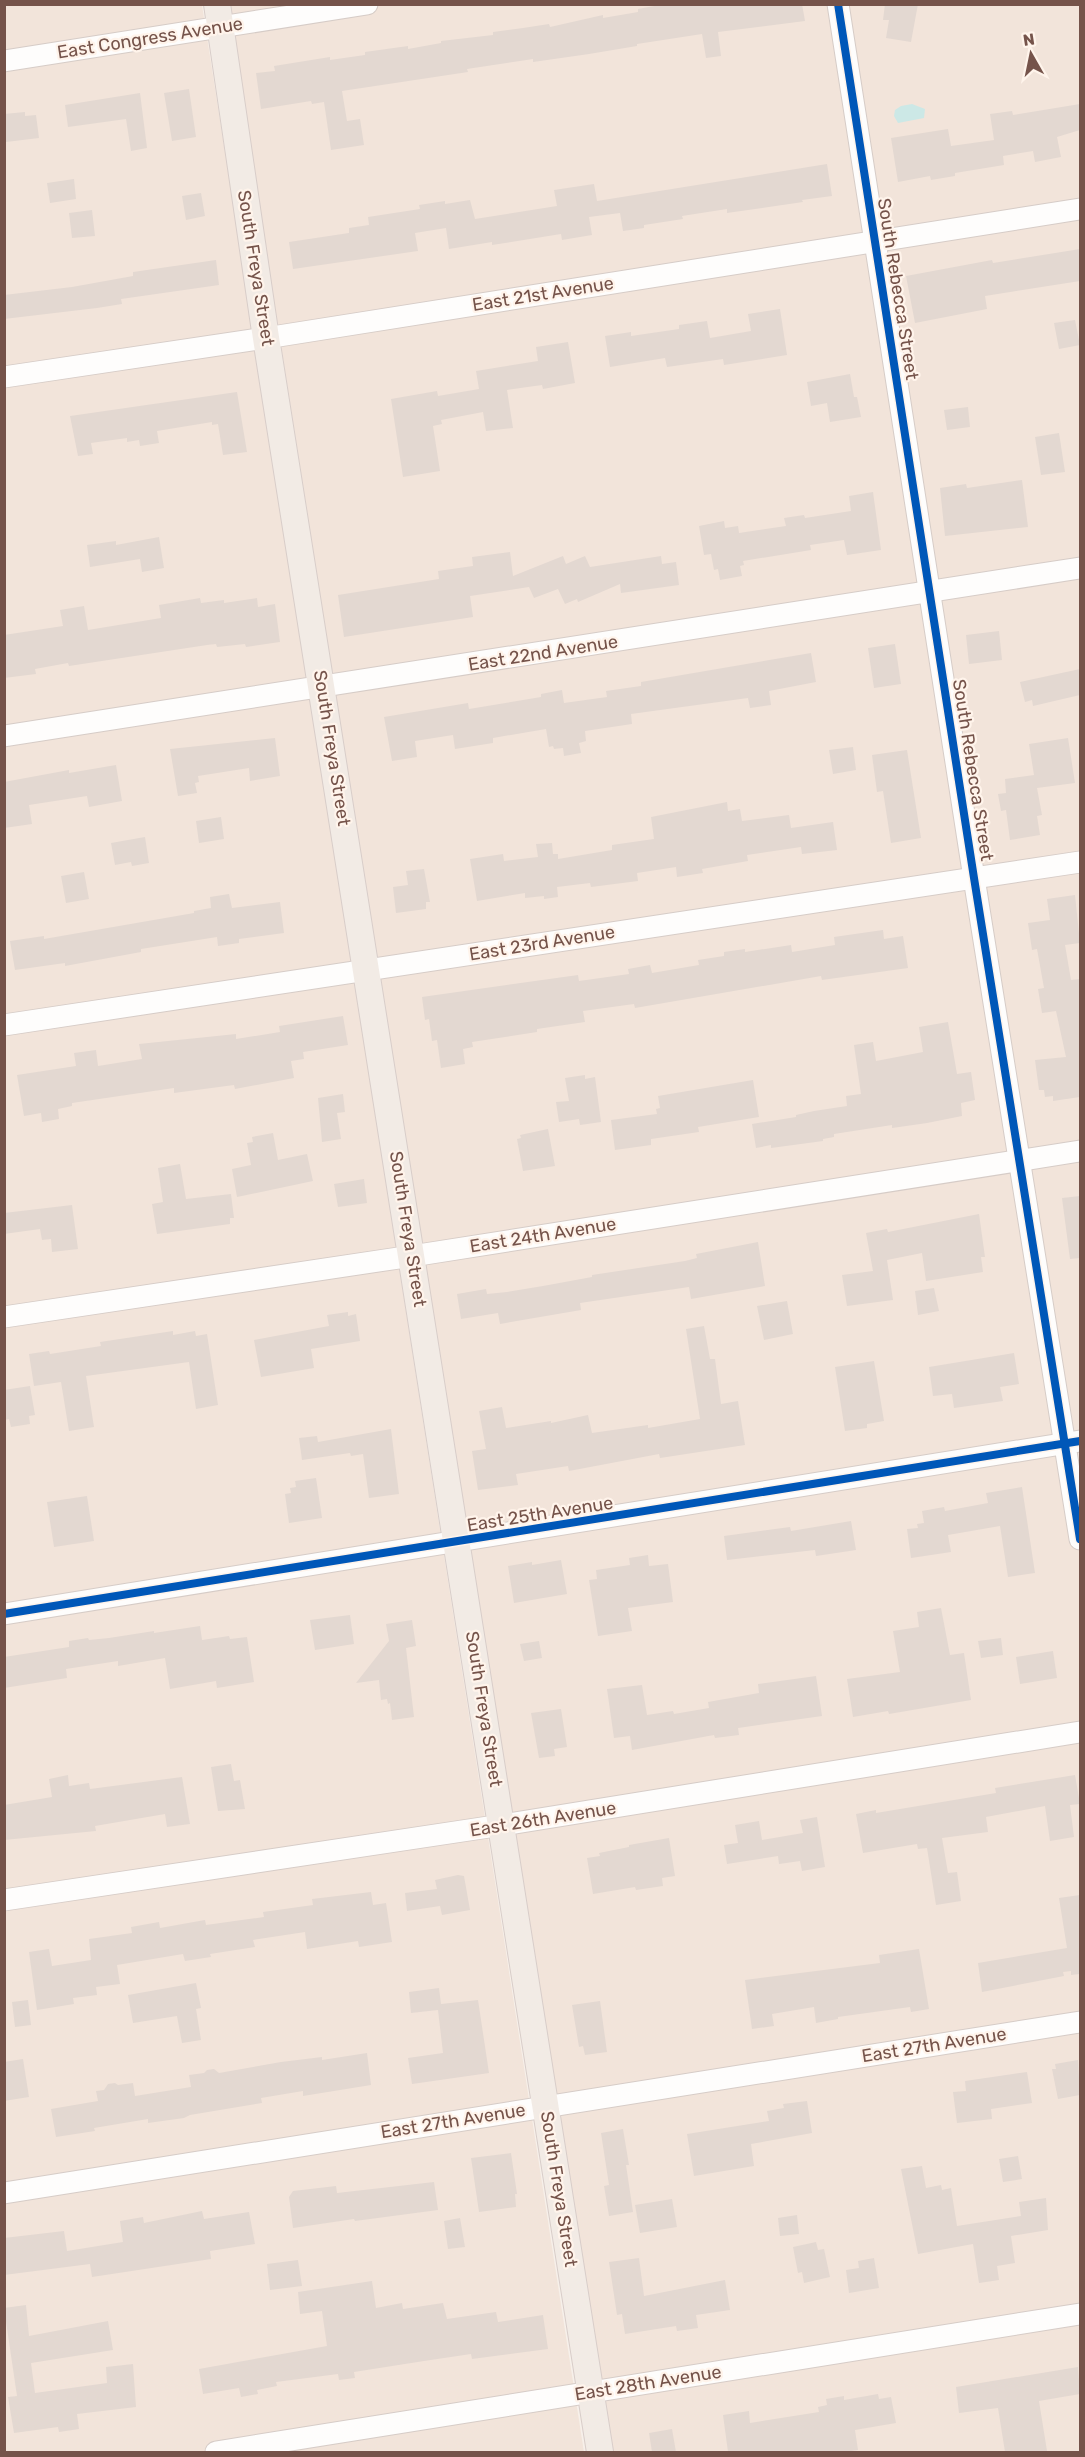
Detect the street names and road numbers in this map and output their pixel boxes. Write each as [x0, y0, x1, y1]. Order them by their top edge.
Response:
street label: East Congress Avenue [56, 12, 244, 64]
street label: South Freya Street [233, 189, 279, 347]
street label: South Rebecca Street [873, 197, 923, 381]
street label: East 21st Avenue [471, 272, 615, 316]
street label: East 22nd Avenue [467, 630, 619, 676]
street label: South Freya Street [309, 669, 355, 827]
street label: South Rebecca Street [948, 678, 998, 862]
street label: East 23rd Avenue [468, 921, 616, 965]
street label: South Freya Street [385, 1150, 431, 1308]
street label: East 24th Avenue [468, 1213, 618, 1257]
street label: East 25th Avenue [465, 1492, 615, 1536]
street label: South Freya Street [461, 1630, 507, 1788]
street label: East 26th Avenue [468, 1797, 618, 1841]
street label: East 27th Avenue [860, 2023, 1008, 2067]
street label: East 27th Avenue [379, 2099, 527, 2143]
street label: South Freya Street [536, 2110, 582, 2268]
street label: East 28th Avenue [573, 2361, 723, 2405]

